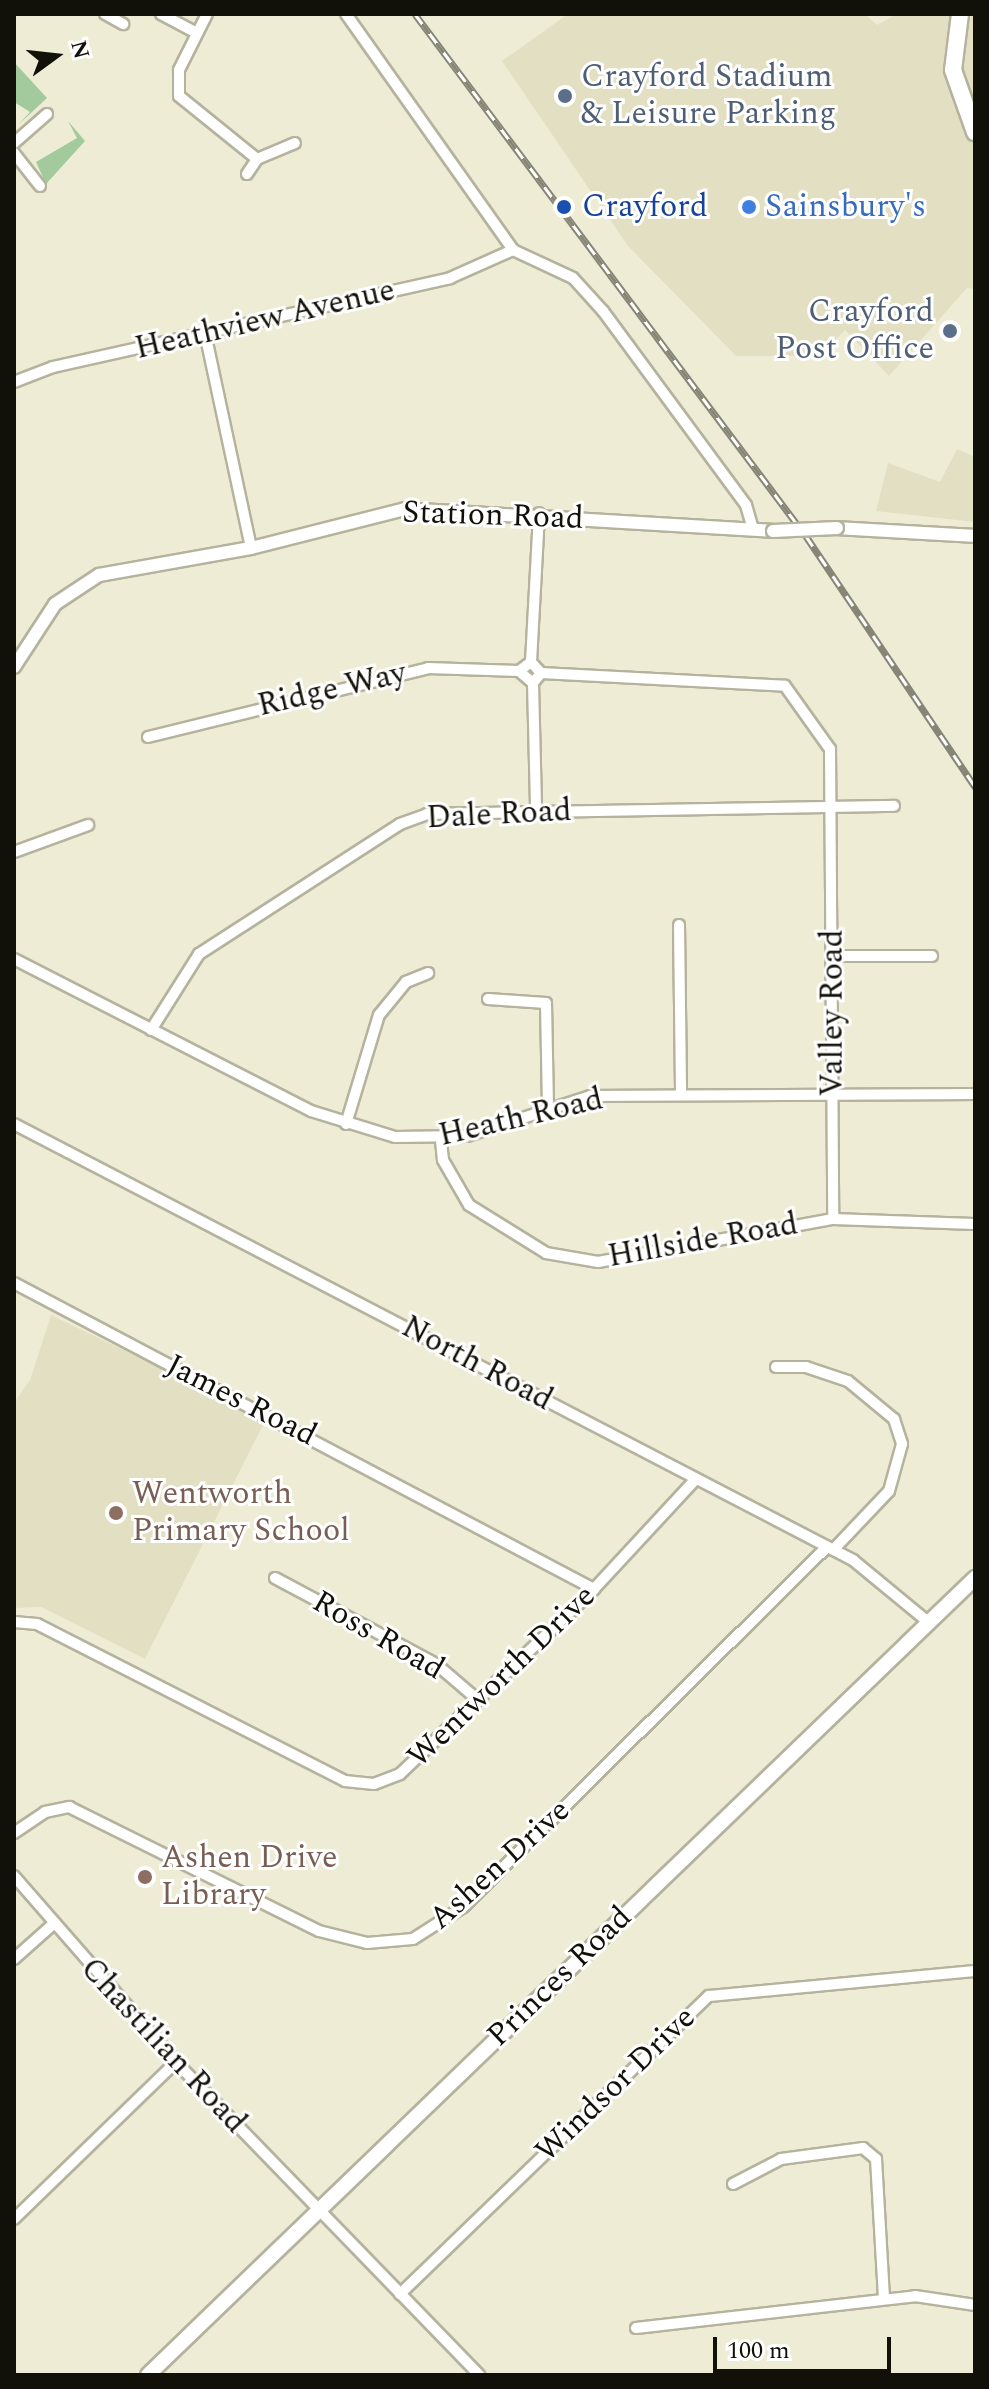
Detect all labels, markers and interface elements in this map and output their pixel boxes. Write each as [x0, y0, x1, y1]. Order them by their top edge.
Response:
north arrow [16, 16, 96, 96]
text: N [61, 37, 98, 63]
place label: Crayford Stadium & Leisure Parking [581, 59, 836, 134]
marker: Crayford Stadium & Leisure Parking [556, 87, 574, 105]
place label: Crayford [582, 188, 708, 226]
place label: Sainsbury's [765, 188, 926, 226]
marker: Crayford [553, 196, 575, 218]
marker: Sainsbury's [740, 198, 758, 216]
street label: Heathview Avenue [131, 271, 399, 369]
place label: Crayford Post Office [775, 294, 934, 369]
marker: Crayford Post Office [941, 322, 959, 340]
street label: Station Road [402, 494, 584, 538]
street label: Ridge Way [254, 654, 410, 726]
street label: Dale Road [425, 792, 573, 838]
street label: Valley Road [814, 929, 852, 1097]
street label: Heath Road [435, 1080, 607, 1156]
street label: Hillside Road [605, 1205, 801, 1277]
street label: North Road [395, 1308, 559, 1420]
street label: James Road [159, 1347, 323, 1455]
place label: Wentworth Primary School [132, 1476, 350, 1551]
marker: Wentworth Primary School [107, 1504, 125, 1522]
street label: Wentworth Drive [400, 1578, 604, 1776]
street label: Ross Road [305, 1583, 451, 1689]
street label: Ashen Drive [422, 1792, 578, 1938]
place label: Ashen Drive Library [161, 1840, 338, 1915]
marker: Ashen Drive Library [136, 1868, 154, 1886]
street label: Princes Road [480, 1899, 640, 2055]
street label: Chastilian Road [72, 1950, 254, 2142]
street label: Windsor Drive [528, 1999, 704, 2171]
scale bar [717, 2321, 895, 2371]
text: 100 m [727, 2333, 790, 2369]

